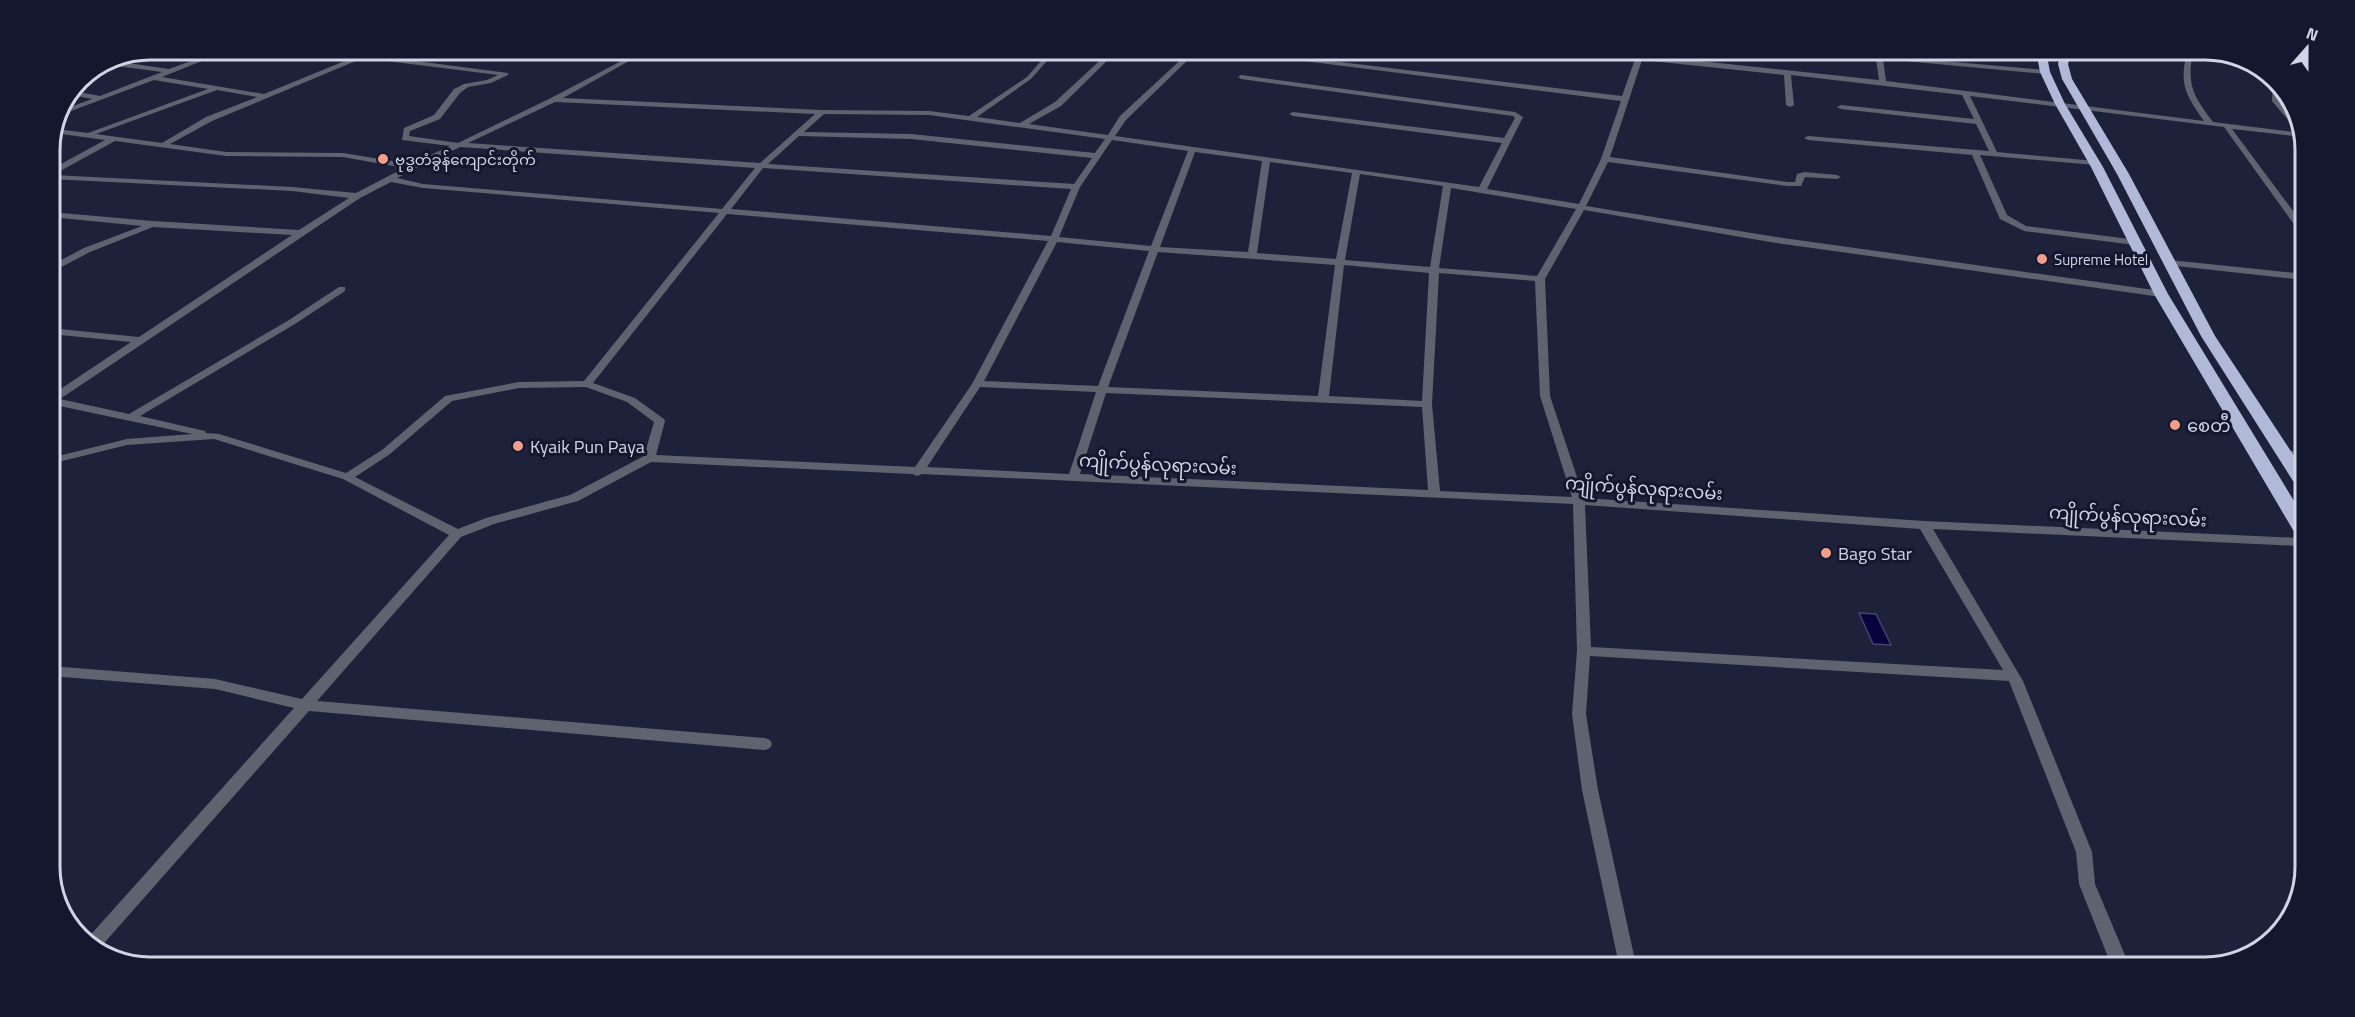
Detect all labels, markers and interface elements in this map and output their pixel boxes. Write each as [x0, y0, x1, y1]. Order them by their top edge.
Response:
north arrow [2277, 18, 2337, 78]
text: N [2303, 21, 2322, 47]
place label: ဗုဒ္ဓတံခွန်ကျောင်းတိုက် [395, 148, 536, 172]
marker: ဗုဒ္ဓတံခွန်ကျောင်းတိုက် [376, 152, 390, 166]
place label: Supreme Hotel [2054, 248, 2148, 271]
marker: Supreme Hotel [2035, 252, 2049, 266]
place label: စေတီ [2187, 412, 2231, 439]
marker: စေတီ [2168, 418, 2182, 432]
place label: Kyaik Pun Paya [530, 433, 645, 460]
marker: Kyaik Pun Paya [511, 439, 525, 453]
street label: ကျိုက်ပွန်လုရားလမ်း [1078, 446, 1238, 484]
street label: ကျိုက်ပွန်လုရားလမ်း [1564, 469, 1724, 509]
street label: ကျိုက်ပွန်လုရားလမ်း [2048, 498, 2208, 536]
place label: Bago Star [1838, 540, 1912, 567]
marker: Bago Star [1819, 546, 1833, 560]

